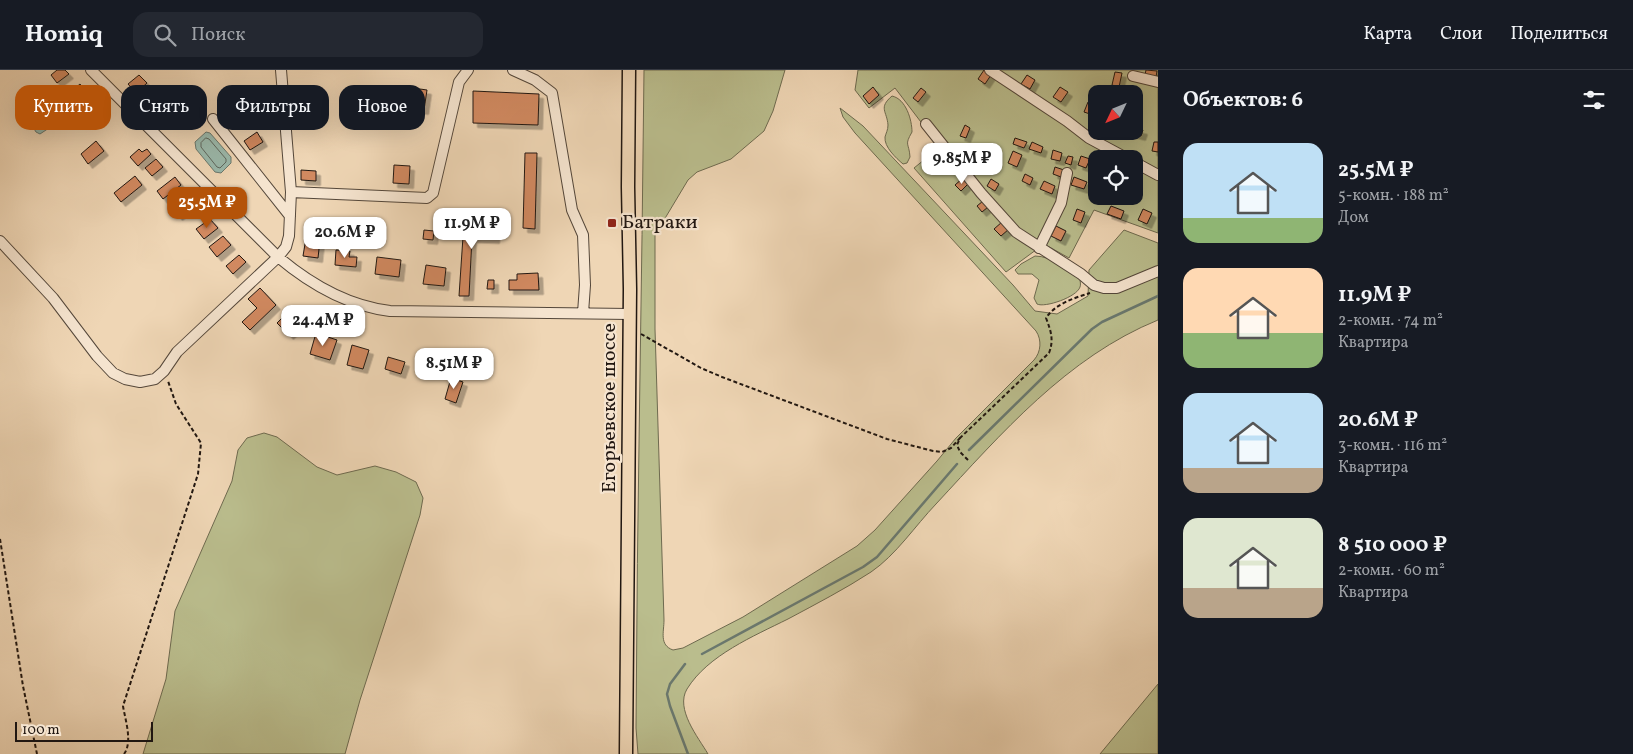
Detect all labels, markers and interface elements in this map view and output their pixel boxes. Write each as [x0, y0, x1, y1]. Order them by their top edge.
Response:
search box [133, 12, 483, 57]
text: Homiq [25, 18, 103, 52]
icon: search [151, 21, 179, 49]
text: Поиск [191, 22, 245, 48]
text: Карта [1364, 22, 1412, 47]
text: Слои [1440, 22, 1482, 47]
text: Поделиться [1510, 22, 1608, 47]
chip: Купить [15, 85, 111, 130]
chip: Снять [121, 85, 207, 130]
chip: Фильтры [217, 85, 329, 130]
chip: Новое [339, 85, 425, 130]
north arrow [1088, 85, 1142, 140]
map controls [1088, 85, 1143, 205]
text: Объектов: 6 [1183, 86, 1303, 115]
icon: filters [1580, 86, 1608, 114]
pin: 9.85M ₽ [916, 142, 1008, 185]
text: 9.85M ₽ [932, 148, 992, 170]
button: locate [1088, 150, 1143, 205]
text: 25.5M ₽ [1338, 156, 1414, 185]
icon: home [1223, 163, 1283, 223]
text: 5-комн. · 188 m² [1338, 185, 1449, 207]
pin: 25.5M ₽ [161, 186, 253, 229]
text: 25.5M ₽ [178, 192, 236, 214]
text: Дом [1338, 207, 1369, 229]
pin: 11.9M ₽ [426, 208, 518, 250]
place label: Батраки [622, 209, 698, 237]
text: 11.9M ₽ [444, 213, 500, 235]
pin: 20.6M ₽ [299, 216, 391, 259]
marker: Батраки [606, 217, 618, 229]
text: 20.6M ₽ [314, 222, 376, 244]
text: 11.9M ₽ [1338, 281, 1411, 310]
icon: home [1223, 288, 1283, 348]
pin: 24.4M ₽ [277, 304, 369, 347]
text: 24.4M ₽ [292, 310, 354, 332]
text: 2-комн. · 74 m² [1338, 310, 1443, 332]
street label: Егорьевское шоссе [596, 323, 624, 493]
text: Квартира [1338, 332, 1408, 354]
pin: 8.51M ₽ [408, 348, 500, 390]
text: 8.51M ₽ [426, 353, 482, 375]
text: 20.6M ₽ [1338, 406, 1418, 435]
icon: home [1223, 413, 1283, 473]
text: 3-комн. · 116 m² [1338, 435, 1447, 457]
text: Квартира [1338, 457, 1408, 479]
text: 8 510 000 ₽ [1338, 531, 1447, 560]
icon: home [1223, 538, 1283, 598]
text: 2-комн. · 60 m² [1338, 560, 1445, 582]
text: Квартира [1338, 582, 1408, 604]
scale bar [15, 719, 152, 742]
text: 100 m [22, 721, 60, 740]

